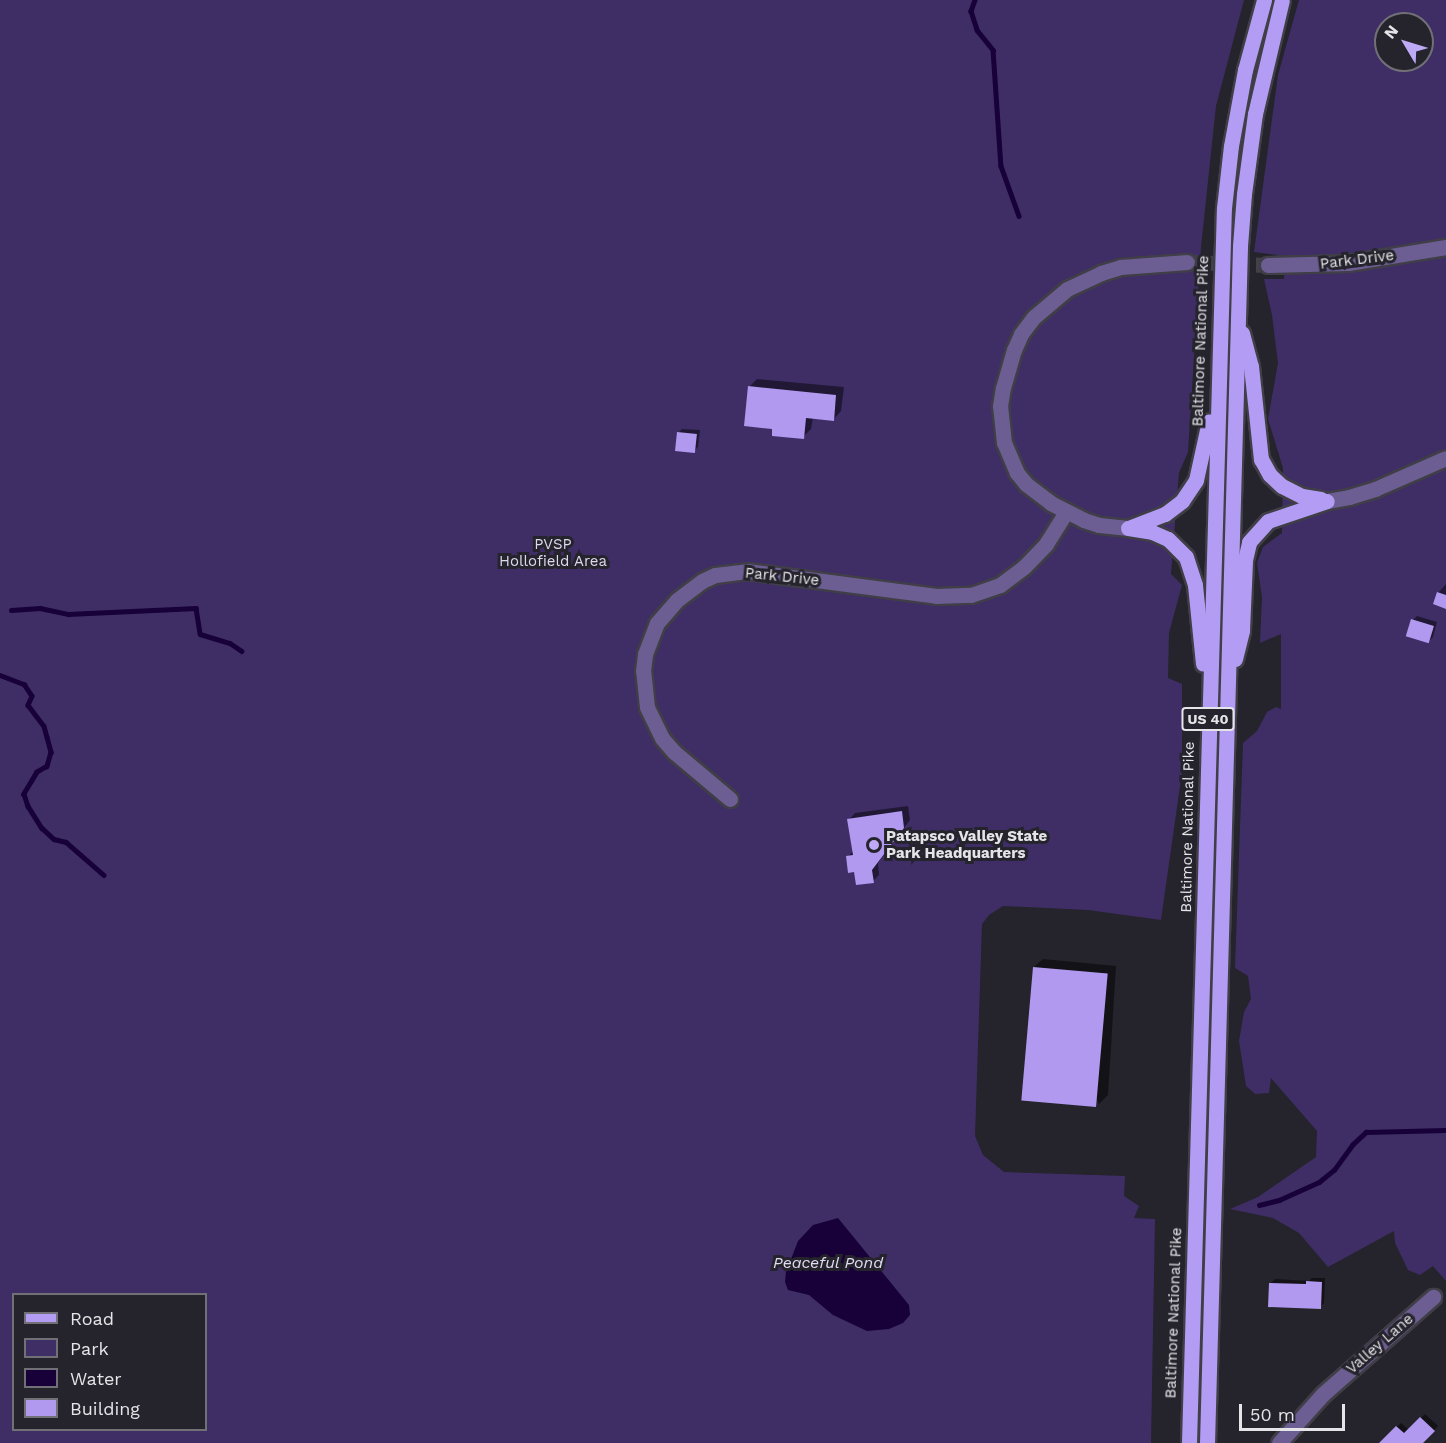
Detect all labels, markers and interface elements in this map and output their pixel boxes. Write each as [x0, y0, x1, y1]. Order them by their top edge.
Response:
north arrow [1374, 12, 1434, 72]
text: N [1380, 21, 1402, 42]
street label: Park Drive [1319, 247, 1395, 273]
street label: Baltimore National Pike [1189, 255, 1213, 427]
park label: PVSP Hollofield Area [499, 535, 607, 570]
street label: Park Drive [744, 564, 820, 590]
road number: US 40 [1181, 708, 1235, 730]
street label: Baltimore National Pike [1178, 741, 1198, 913]
place label: Patapsco Valley State Park Headquarters [886, 827, 1048, 862]
marker: Patapsco Valley State Park Headquarters [867, 838, 881, 852]
street label: Baltimore National Pike [1162, 1227, 1186, 1399]
water label: Peaceful Pond [773, 1253, 883, 1273]
legend [12, 1293, 207, 1431]
text: Road [70, 1308, 114, 1329]
street label: Valley Lane [1343, 1310, 1417, 1378]
text: Park [70, 1338, 109, 1359]
text: Water [70, 1368, 122, 1389]
scale bar [1242, 1392, 1348, 1430]
text: Building [70, 1398, 140, 1419]
text: 50 m [1250, 1404, 1295, 1425]

